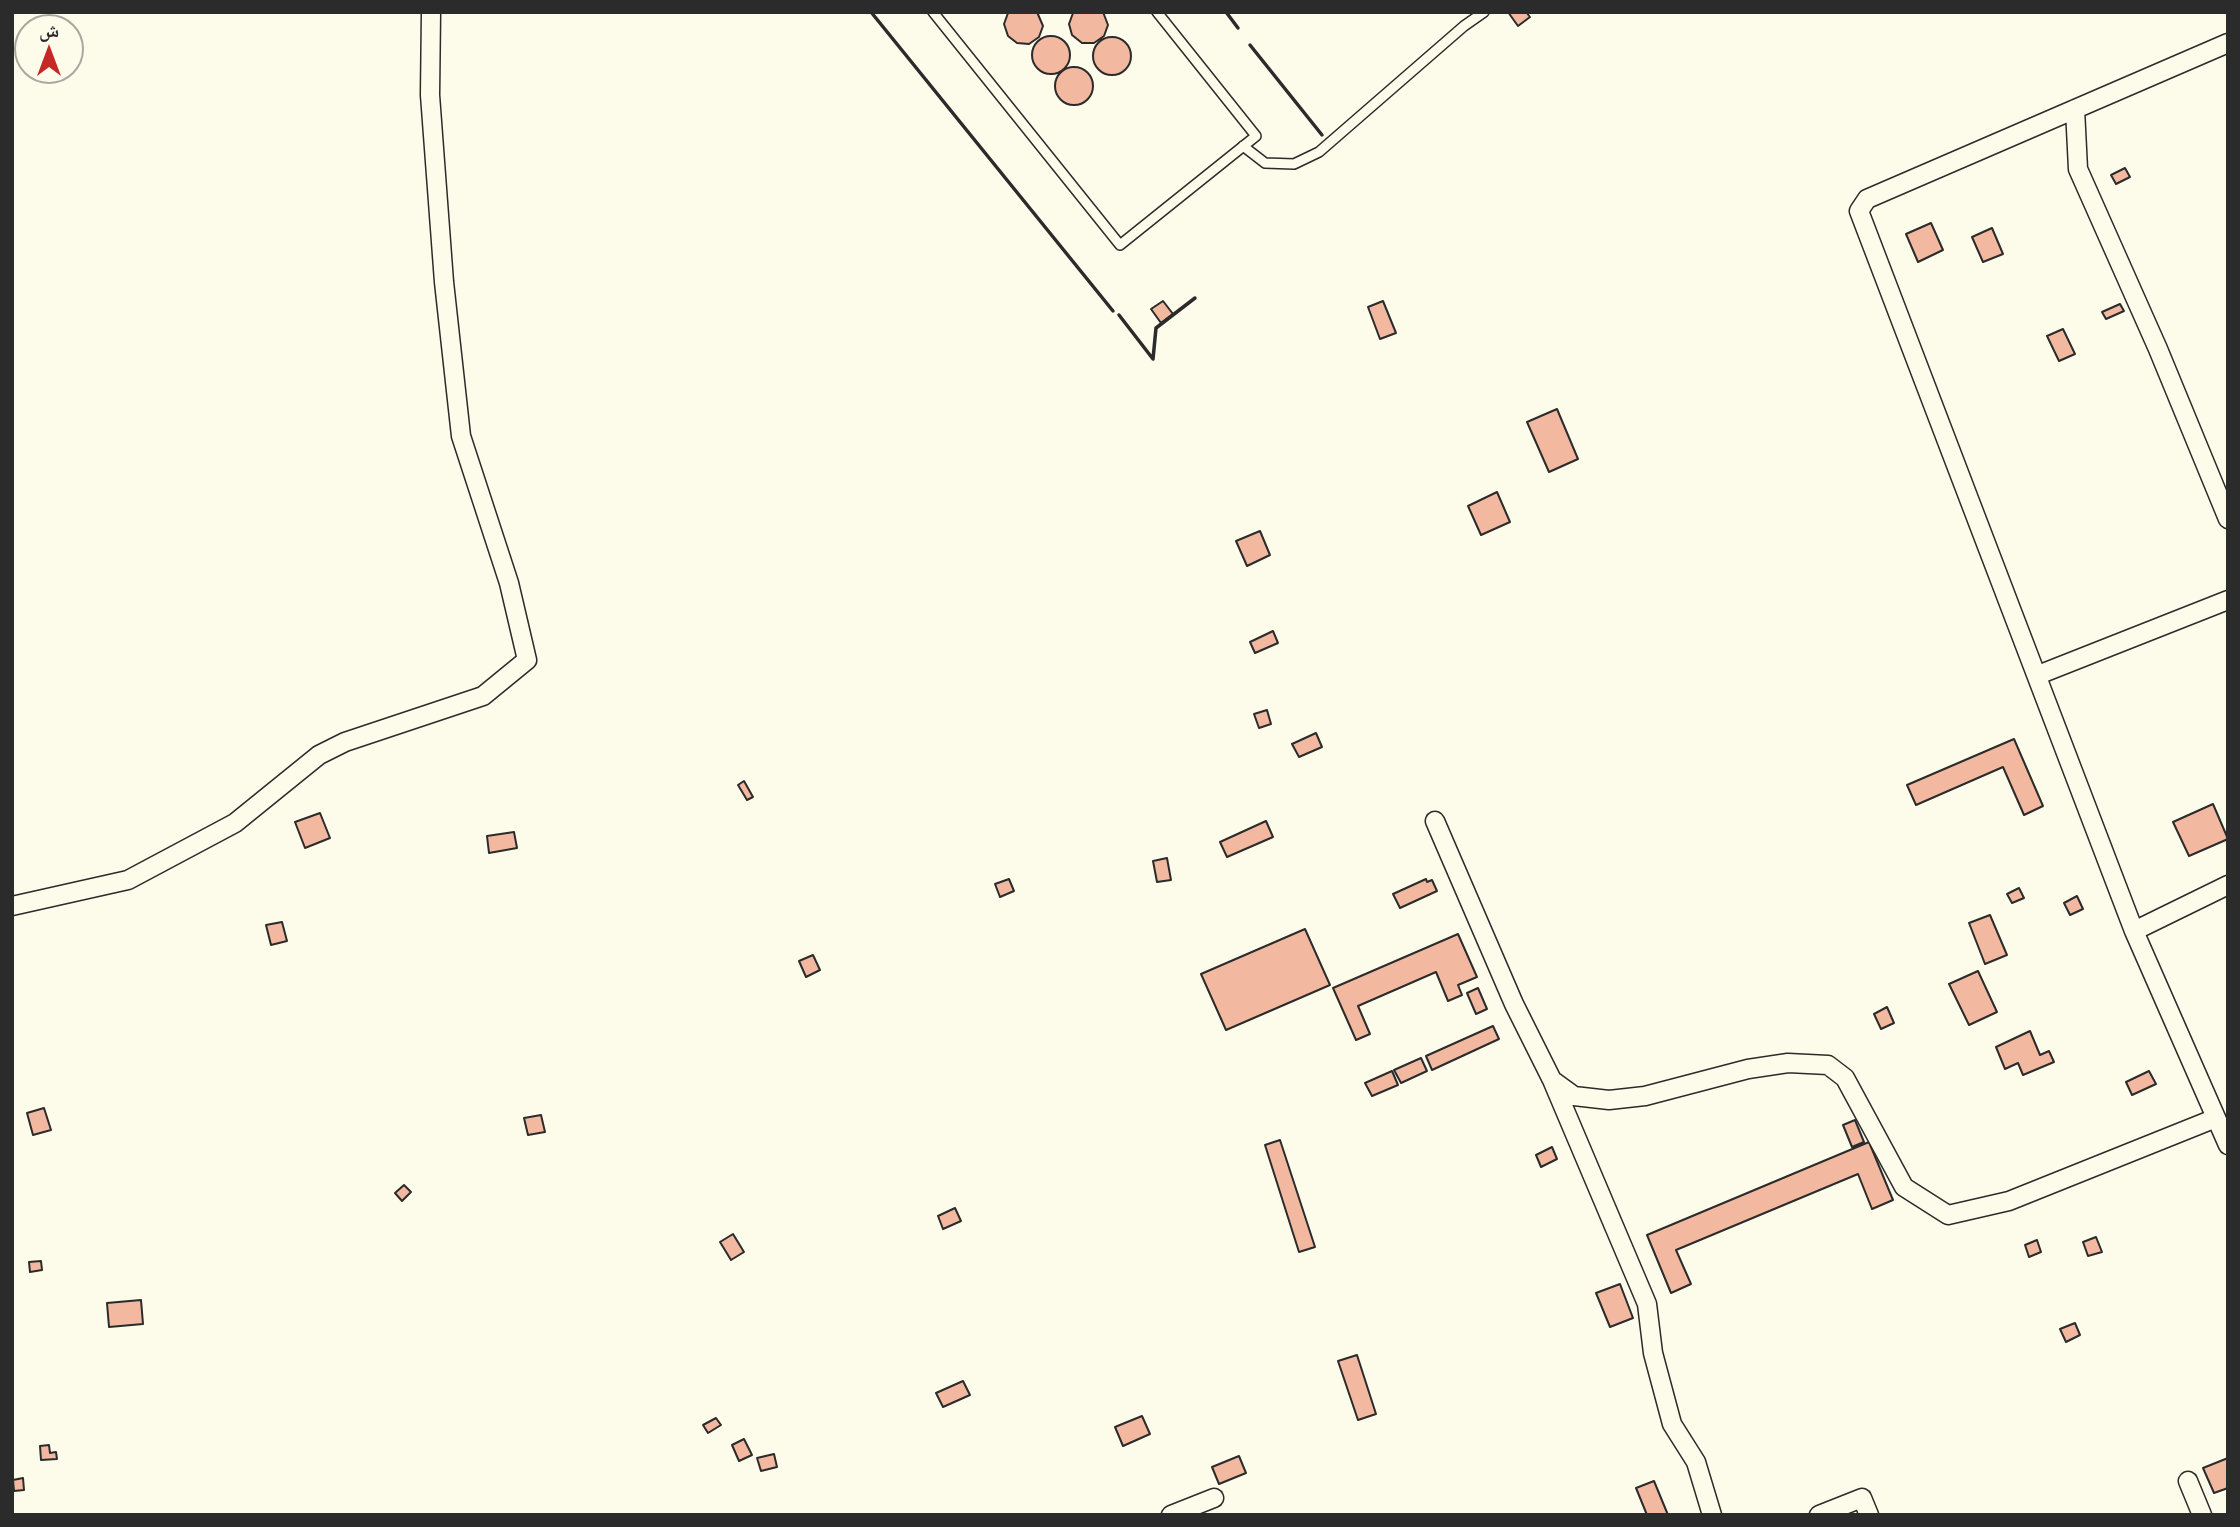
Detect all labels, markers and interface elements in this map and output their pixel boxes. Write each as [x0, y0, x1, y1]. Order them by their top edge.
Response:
north arrow [14, 14, 84, 84]
text: ش [39, 19, 59, 41]

